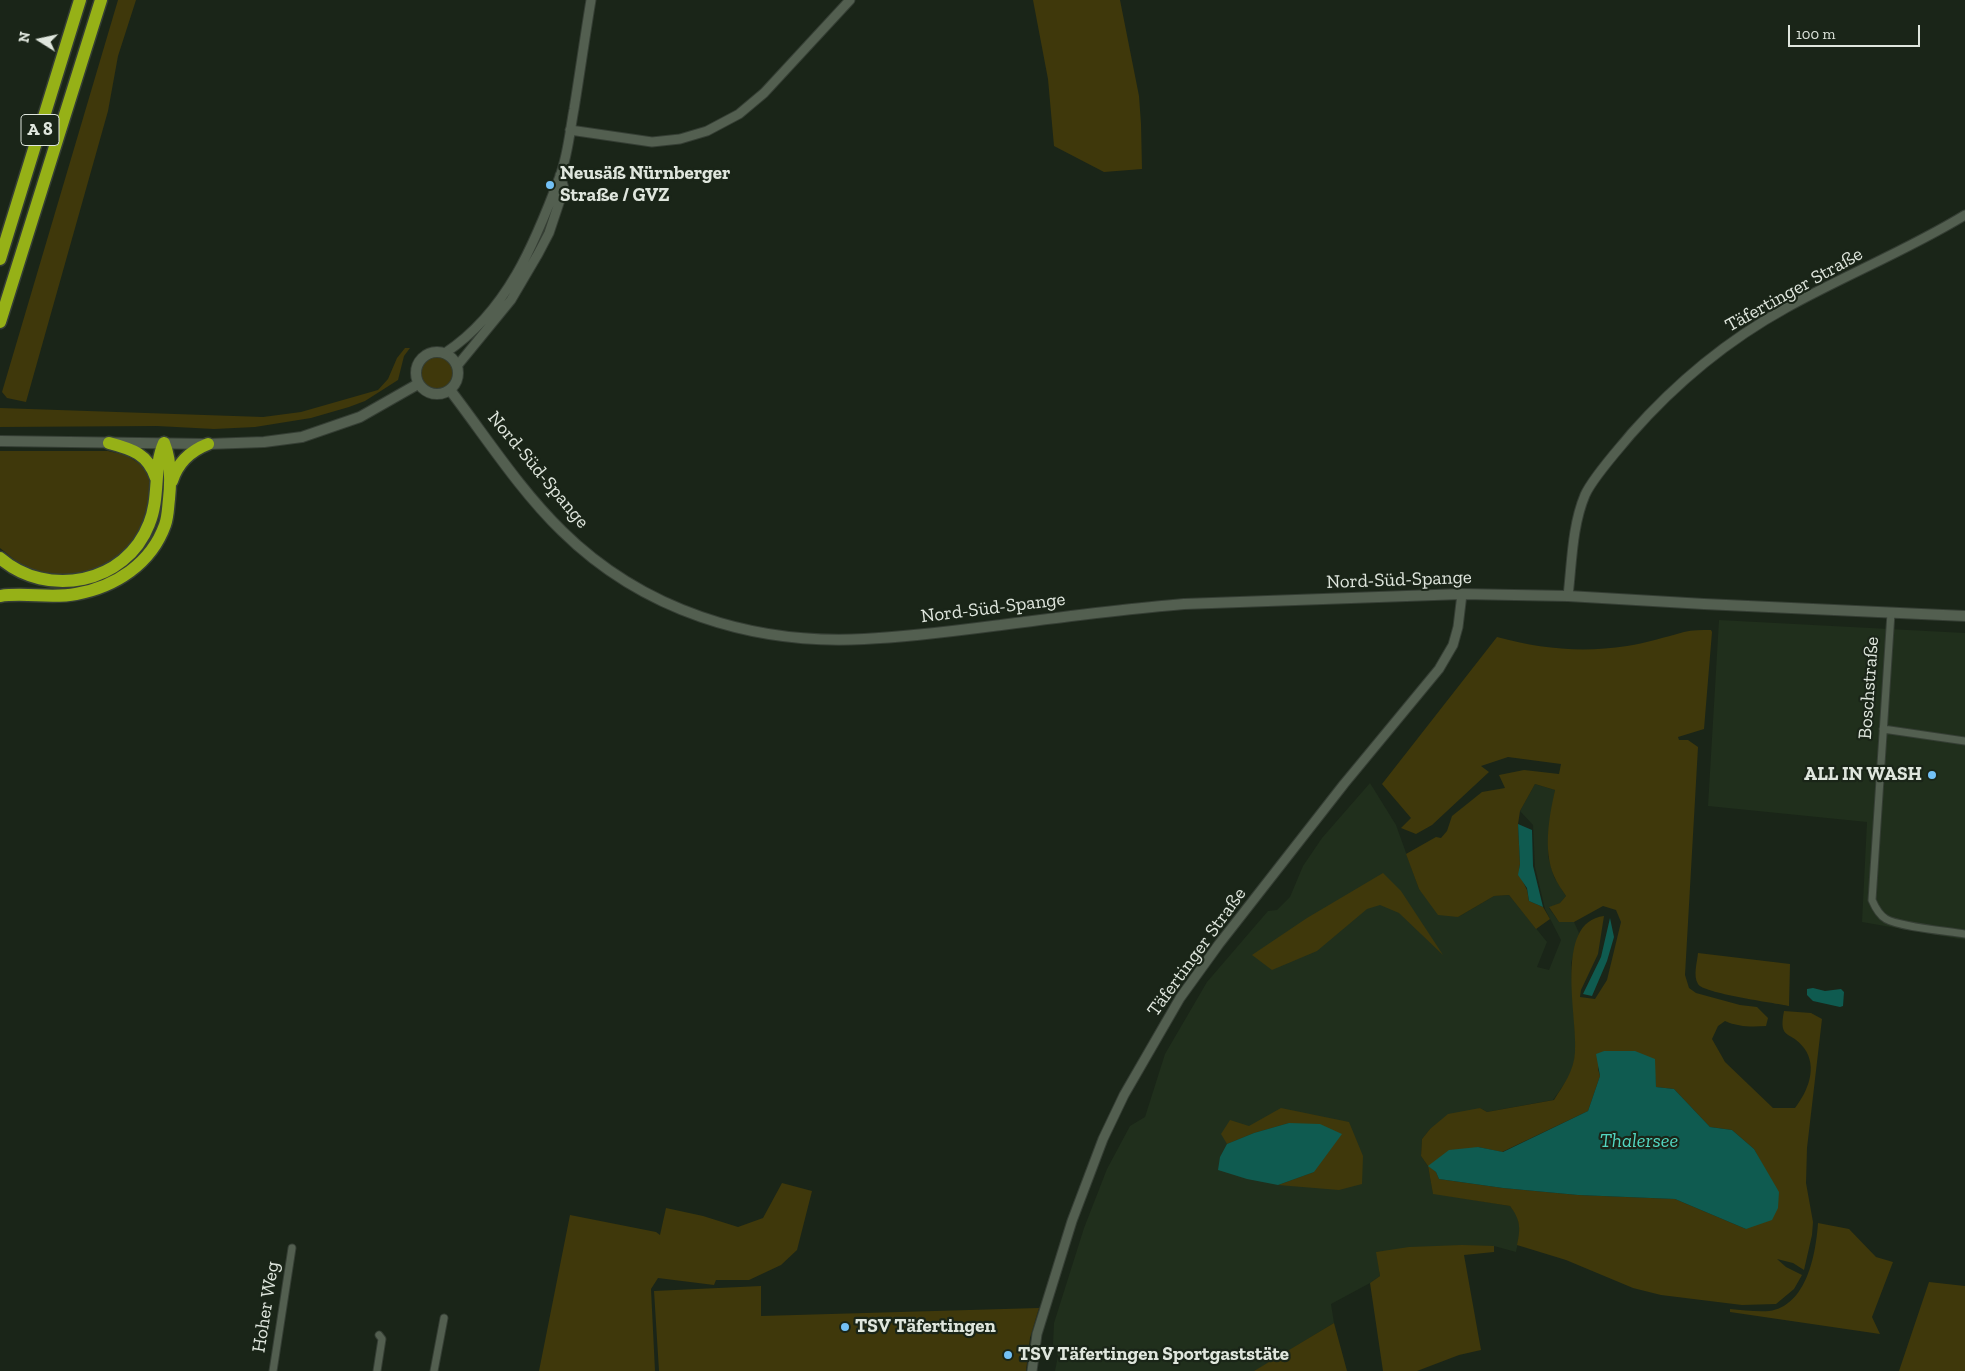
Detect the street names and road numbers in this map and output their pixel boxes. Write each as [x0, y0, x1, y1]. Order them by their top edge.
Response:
road number: A 8 [21, 114, 59, 146]
street label: Täfertinger Straße [1721, 243, 1867, 337]
street label: Nord-Süd-Spange [482, 407, 594, 533]
street label: Nord-Süd-Spange [1326, 566, 1472, 594]
street label: Nord-Süd-Spange [919, 588, 1067, 628]
street label: Boschstraße [1854, 636, 1884, 740]
street label: Täfertinger Straße [1143, 883, 1251, 1021]
street label: Hoher Weg [248, 1260, 284, 1354]

